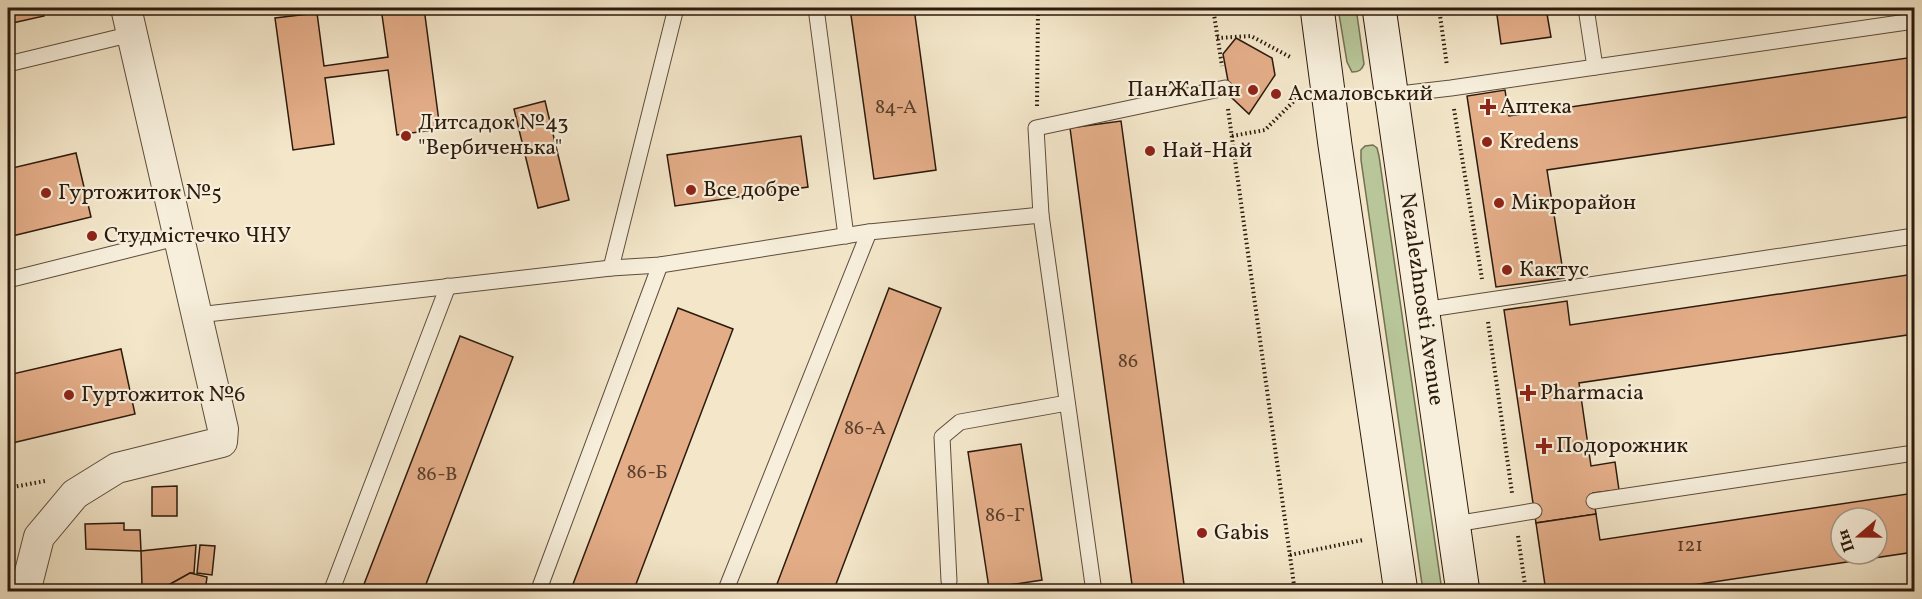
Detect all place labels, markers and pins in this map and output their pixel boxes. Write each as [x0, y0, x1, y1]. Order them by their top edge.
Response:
place label: ПанЖаПан [1127, 75, 1241, 106]
place label: Асмаловський [1288, 79, 1433, 110]
marker: ПанЖаПан [1246, 83, 1260, 97]
marker: Асмаловський [1269, 87, 1283, 101]
place label: Аптека [1500, 92, 1572, 123]
marker: Аптека [1481, 100, 1495, 114]
place label: Дитсадок №43 "Вербиченька" [418, 108, 569, 164]
place label: Kredens [1499, 127, 1579, 158]
marker: Дитсадок №43 "Вербиченька" [399, 129, 413, 143]
marker: Kredens [1480, 135, 1494, 149]
place label: Най-Най [1162, 136, 1252, 167]
marker: Най-Най [1143, 144, 1157, 158]
place label: Все добре [703, 175, 800, 206]
place label: Гуртожиток №5 [58, 178, 222, 209]
marker: Все добре [684, 183, 698, 197]
marker: Гуртожиток №5 [39, 186, 53, 200]
place label: Мікрорайон [1511, 188, 1636, 219]
marker: Мікрорайон [1492, 196, 1506, 210]
place label: Студмістечко ЧНУ [104, 221, 291, 252]
marker: Студмістечко ЧНУ [85, 229, 99, 243]
place label: Кактус [1519, 255, 1589, 286]
marker: Кактус [1500, 263, 1514, 277]
place label: Pharmacia [1540, 378, 1644, 409]
place label: Гуртожиток №6 [81, 380, 245, 411]
marker: Pharmacia [1521, 386, 1535, 400]
marker: Гуртожиток №6 [62, 388, 76, 402]
place label: Подорожник [1556, 431, 1688, 462]
marker: Подорожник [1537, 439, 1551, 453]
place label: Gabis [1214, 518, 1269, 549]
marker: Gabis [1195, 526, 1209, 540]

